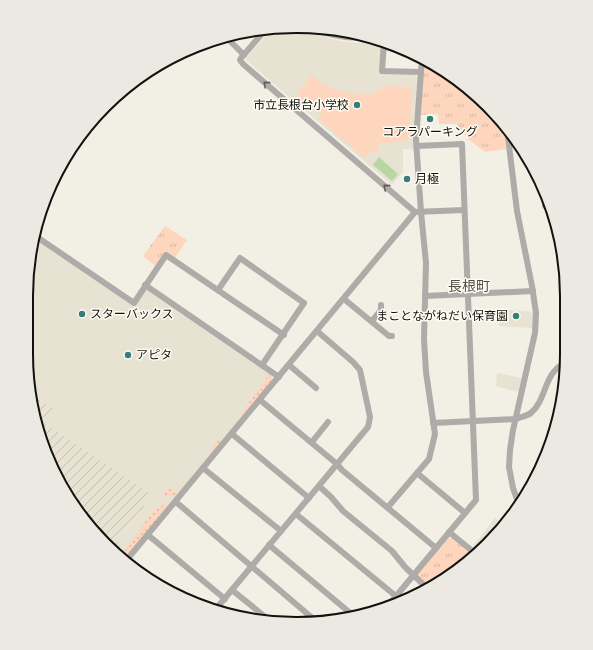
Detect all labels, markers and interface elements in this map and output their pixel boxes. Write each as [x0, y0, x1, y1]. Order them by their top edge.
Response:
one-way arrow [263, 81, 271, 89]
place label: 市立長根台小学校 [253, 97, 349, 111]
marker: 市立長根台小学校 [352, 100, 362, 110]
marker: コアラパーキング [425, 114, 435, 124]
place label: コアラパーキング [382, 124, 478, 138]
place label: 月極 [415, 171, 439, 185]
marker: 月極 [402, 174, 412, 184]
one-way arrow [383, 184, 391, 191]
district label: 長根町 [448, 277, 490, 294]
place label: スターバックス [90, 306, 174, 320]
place label: まことながねだい保育園 [376, 308, 508, 322]
marker: スターバックス [77, 309, 87, 319]
marker: まことながねだい保育園 [511, 311, 521, 321]
place label: アピタ [136, 347, 172, 361]
marker: アピタ [123, 350, 133, 360]

